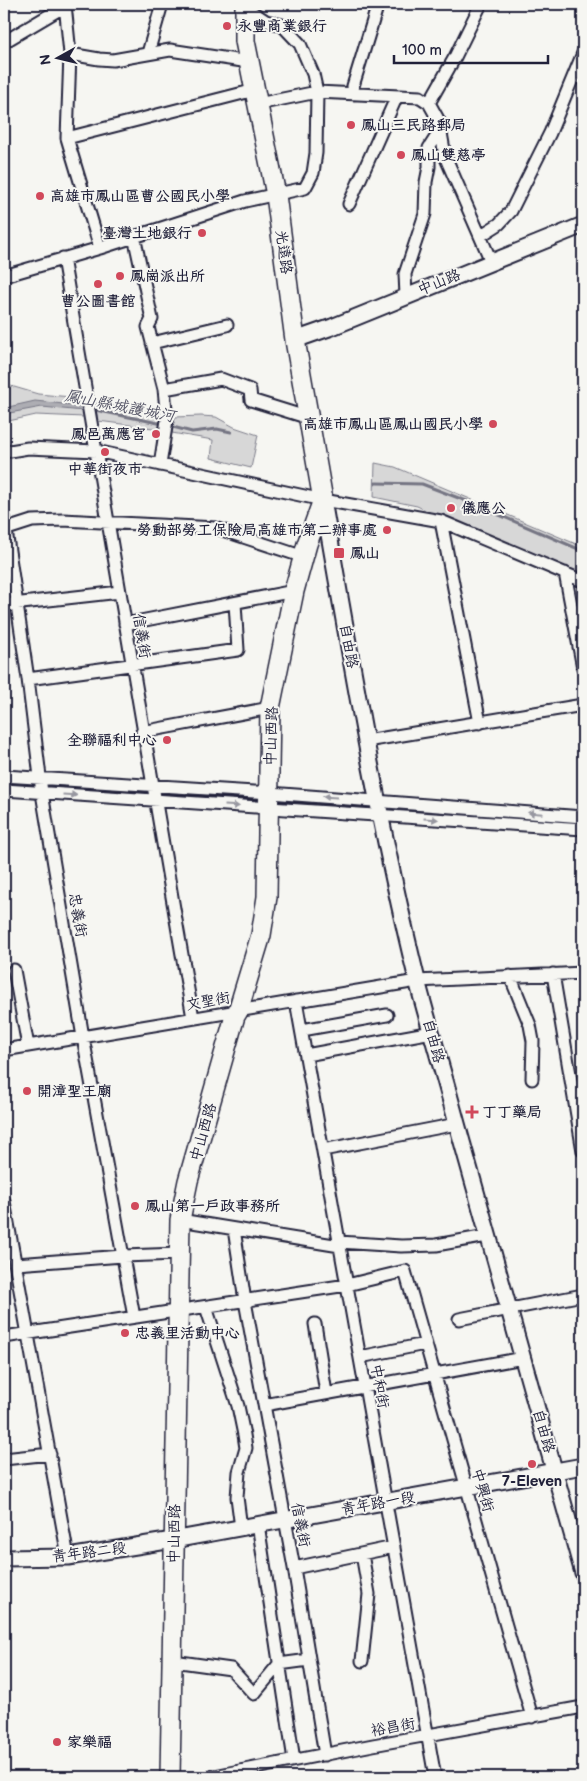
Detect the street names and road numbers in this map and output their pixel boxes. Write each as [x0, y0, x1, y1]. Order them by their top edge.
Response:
street label: 光遠路 [271, 228, 296, 276]
street label: 中山路 [415, 265, 464, 300]
street label: 信義街 [129, 612, 154, 660]
street label: 自由路 [335, 622, 362, 670]
street label: 中山西路 [261, 706, 282, 766]
street label: 忠義街 [64, 891, 91, 939]
street label: 文聖街 [184, 988, 232, 1015]
street label: 自由路 [419, 1017, 449, 1065]
street label: 中山西路 [186, 1101, 221, 1164]
street label: 中和街 [366, 1362, 393, 1410]
street label: 自由路 [528, 1407, 559, 1455]
street label: 中興街 [467, 1466, 498, 1514]
street label: 青年路一段 [339, 1488, 417, 1519]
street label: 信義街 [287, 1501, 314, 1549]
street label: 中山西路 [164, 1504, 185, 1564]
street label: 青年路二段 [51, 1538, 127, 1566]
street label: 裕昌街 [369, 1714, 417, 1741]

